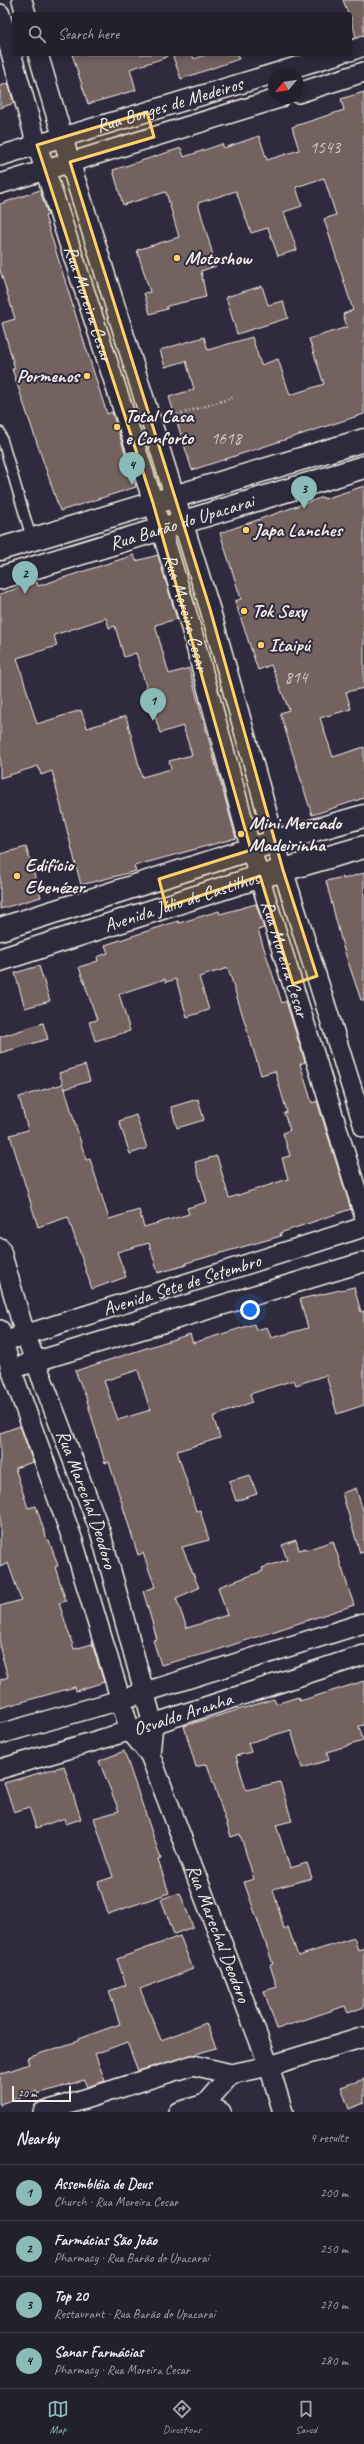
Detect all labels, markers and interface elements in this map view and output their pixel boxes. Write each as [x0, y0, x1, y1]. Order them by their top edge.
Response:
search box [12, 12, 352, 56]
icon: search [26, 23, 48, 45]
text: Search here [58, 25, 119, 44]
north arrow [268, 68, 304, 104]
street label: Rua Borges de Medeiros [93, 71, 248, 138]
house number: 1543 [310, 137, 342, 158]
street label: Rua Moreira Cesar [58, 242, 119, 367]
place label: Motoshow [185, 246, 253, 270]
marker: Motoshow [172, 253, 182, 263]
place label: Pormenos [17, 364, 81, 388]
marker: Pormenos [82, 371, 92, 381]
place label: Total Casa e Conforto [125, 404, 195, 450]
marker: Total Casa e Conforto [112, 422, 122, 432]
house number: 1618 [211, 428, 244, 449]
pin: 4 [119, 452, 145, 485]
pin: 3 [291, 476, 317, 509]
street label: Rua Barão do Upacarai [107, 489, 259, 556]
place label: Japa Lanches [252, 518, 344, 542]
marker: Japa Lanches [241, 525, 251, 535]
street label: Rua Moreira Cesar [157, 551, 215, 676]
pin: 2 [12, 561, 38, 594]
place label: Tok Sexy [252, 599, 309, 623]
marker: Tok Sexy [239, 606, 249, 616]
place label: Itaipú [269, 633, 312, 657]
marker: Itaipú [256, 640, 266, 650]
house number: 814 [285, 667, 310, 688]
pin: 1 [140, 688, 166, 721]
place label: Mini Mercado Madeirinha [249, 811, 343, 857]
marker: Mini Mercado Madeirinha [236, 829, 246, 839]
place label: Edifício Ebenézer [25, 853, 86, 899]
street label: Avenida Júlio de Castilhos [101, 865, 265, 938]
marker: Edifício Ebenézer [12, 871, 22, 881]
street label: Rua Moreira Cesar [255, 897, 315, 1022]
street label: Avenida Sete de Setembro [100, 1248, 265, 1321]
your location [240, 1300, 260, 1320]
street label: Rua Marechal Deodoro [51, 1426, 122, 1573]
street label: Osvaldo Aranha [131, 1686, 237, 1741]
street label: Rua Marechal Deodoro [181, 1861, 256, 2007]
scale bar [12, 2084, 71, 2103]
text: 20 m [18, 2086, 37, 2100]
text: Nearby [16, 2128, 59, 2149]
text: 4 results [310, 2130, 348, 2146]
text: Assembléia de Deus [54, 2175, 152, 2194]
text: 1 [26, 2185, 32, 2201]
text: 200 m [320, 2185, 348, 2201]
text: Church · Rua Moreira Cesar [54, 2194, 178, 2210]
text: Farmácias São João [54, 2231, 157, 2250]
text: 2 [26, 2241, 32, 2257]
text: 250 m [320, 2241, 348, 2257]
text: Pharmacy · Rua Barão do Upacarai [54, 2250, 209, 2266]
text: Top 20 [54, 2287, 88, 2306]
text: 3 [26, 2297, 32, 2313]
text: 270 m [320, 2297, 348, 2313]
text: Restaurant · Rua Barão do Upacarai [54, 2306, 215, 2322]
text: Sanar Farmácias [54, 2343, 143, 2362]
text: 4 [26, 2353, 32, 2369]
text: 280 m [320, 2353, 348, 2369]
text: Pharmacy · Rua Moreira Cesar [54, 2362, 190, 2378]
tab: Map [47, 2398, 69, 2436]
tab: Directions [163, 2398, 201, 2436]
tab: Saved [295, 2398, 317, 2436]

